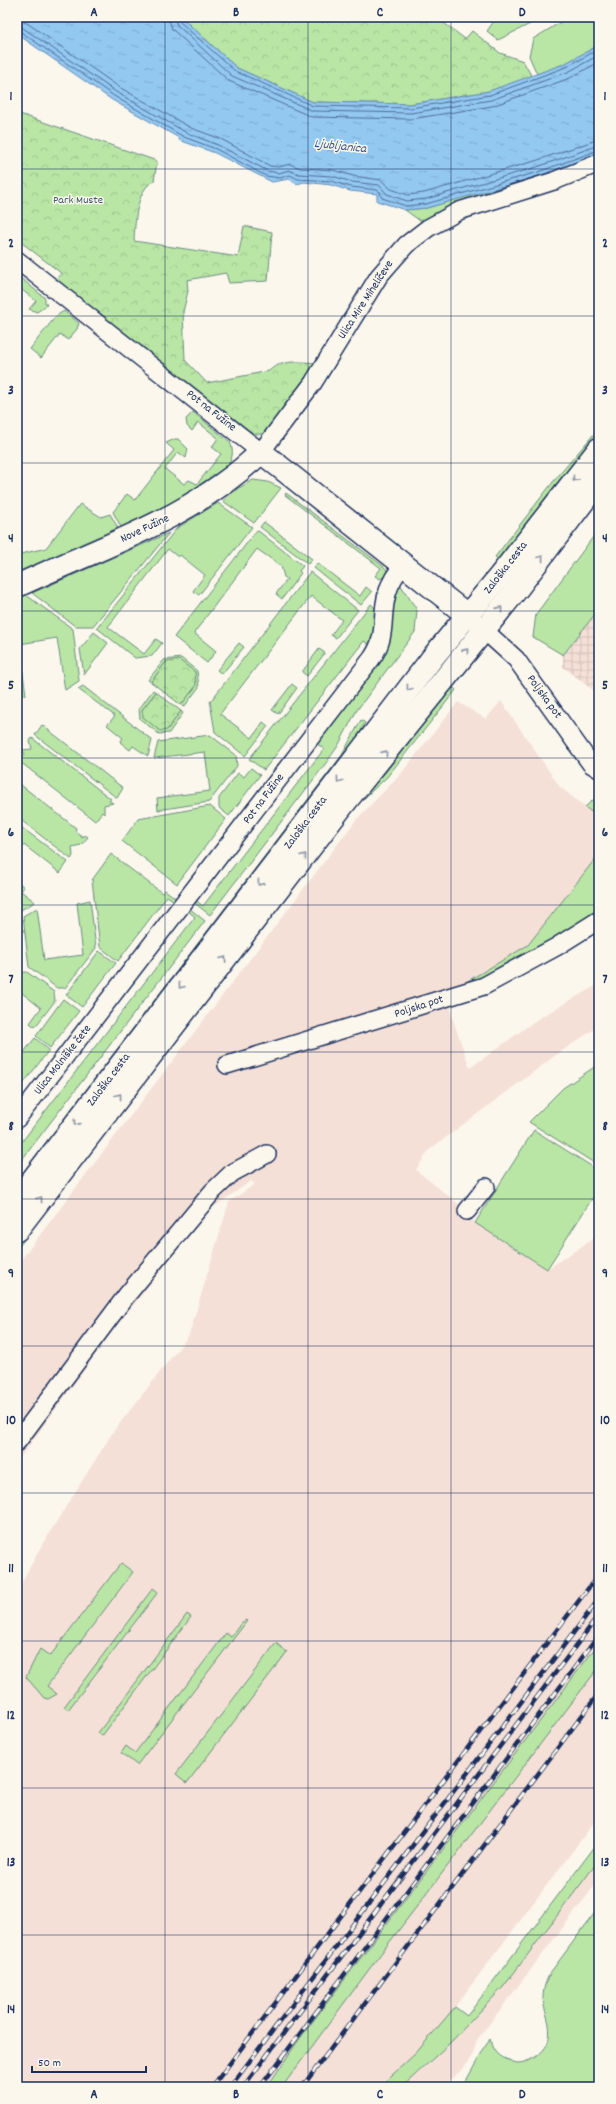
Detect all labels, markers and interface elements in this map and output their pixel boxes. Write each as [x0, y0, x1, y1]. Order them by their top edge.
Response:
text: A [90, 4, 98, 23]
text: B [233, 4, 239, 23]
text: C [377, 4, 384, 23]
text: D [519, 4, 526, 23]
text: 1 [10, 88, 13, 107]
text: 1 [604, 88, 607, 107]
water label: Ljubljanica [313, 135, 368, 159]
park label: Park Muste [53, 192, 103, 209]
text: 2 [8, 235, 14, 254]
text: 2 [602, 235, 608, 254]
street label: Ulica Mire Miheličeve [334, 257, 398, 343]
text: 3 [8, 382, 14, 401]
text: 3 [602, 382, 608, 401]
street label: Pot na Fužine [182, 386, 240, 436]
one-way arrow [573, 475, 580, 482]
street label: Nove Fužine [118, 510, 172, 548]
text: 4 [8, 530, 14, 549]
text: 4 [602, 530, 608, 549]
street label: Zaloška cesta [480, 538, 532, 598]
one-way arrow [536, 556, 543, 563]
one-way arrow [496, 607, 503, 614]
one-way arrow [462, 649, 469, 656]
street label: Poljska pot [522, 672, 566, 723]
text: 5 [8, 677, 14, 696]
text: 5 [602, 677, 608, 696]
one-way arrow [407, 683, 414, 690]
one-way arrow [380, 750, 387, 757]
street label: Pot na Fužine [239, 770, 289, 828]
one-way arrow [337, 775, 344, 782]
street label: Zaloška cesta [280, 793, 332, 853]
text: 6 [8, 824, 15, 843]
text: 6 [602, 824, 609, 843]
one-way arrow [299, 854, 306, 861]
one-way arrow [257, 879, 264, 886]
one-way arrow [219, 957, 226, 964]
text: 7 [9, 971, 14, 990]
text: 7 [603, 971, 608, 990]
one-way arrow [178, 982, 185, 989]
street label: Poljska pot [392, 991, 446, 1023]
street label: Ulica Molniške čete [30, 1021, 96, 1099]
street label: Zaloška cesta [83, 1050, 135, 1110]
one-way arrow [114, 1093, 121, 1100]
text: 8 [8, 1118, 14, 1137]
one-way arrow [74, 1118, 81, 1125]
text: 8 [602, 1118, 608, 1137]
one-way arrow [36, 1196, 43, 1203]
text: 9 [8, 1265, 14, 1284]
text: 9 [602, 1265, 608, 1284]
text: 10 [6, 1412, 16, 1431]
text: 10 [600, 1412, 610, 1431]
text: 11 [8, 1560, 14, 1579]
text: 11 [602, 1560, 608, 1579]
text: 12 [7, 1707, 16, 1726]
text: 12 [601, 1707, 610, 1726]
text: 13 [7, 1854, 16, 1873]
text: 13 [601, 1854, 610, 1873]
text: 14 [7, 2001, 15, 2020]
text: 14 [601, 2001, 609, 2020]
scale bar [32, 2048, 146, 2074]
text: 50 m [38, 2055, 61, 2072]
text: A [90, 2086, 98, 2104]
text: B [233, 2086, 239, 2104]
text: C [377, 2086, 384, 2104]
text: D [519, 2086, 526, 2104]

